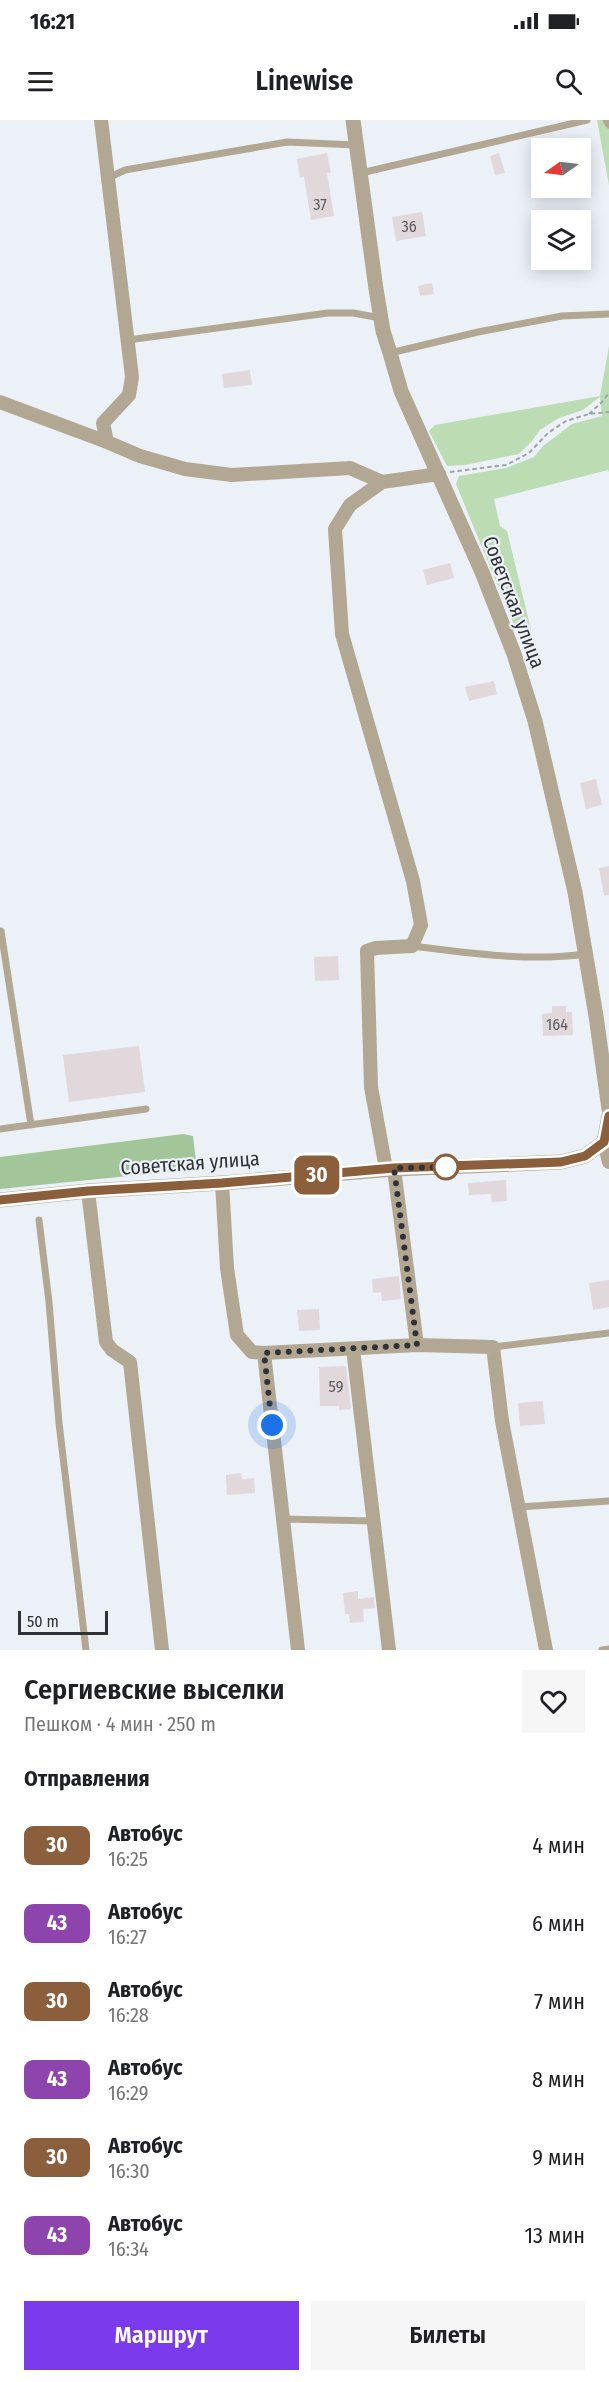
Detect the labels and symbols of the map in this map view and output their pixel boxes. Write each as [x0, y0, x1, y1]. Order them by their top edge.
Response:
north arrow [531, 138, 591, 198]
house number: 37 [313, 195, 327, 214]
house number: 36 [401, 217, 417, 236]
street label: Советская улица [478, 533, 550, 671]
house number: 164 [546, 1015, 568, 1034]
street label: Советская улица [120, 1146, 260, 1180]
unlabelled marker [433, 1154, 459, 1180]
line badge: 30 [290, 1156, 344, 1194]
house number: 59 [329, 1377, 344, 1396]
your location [257, 1410, 287, 1440]
scale bar [18, 1608, 108, 1636]

